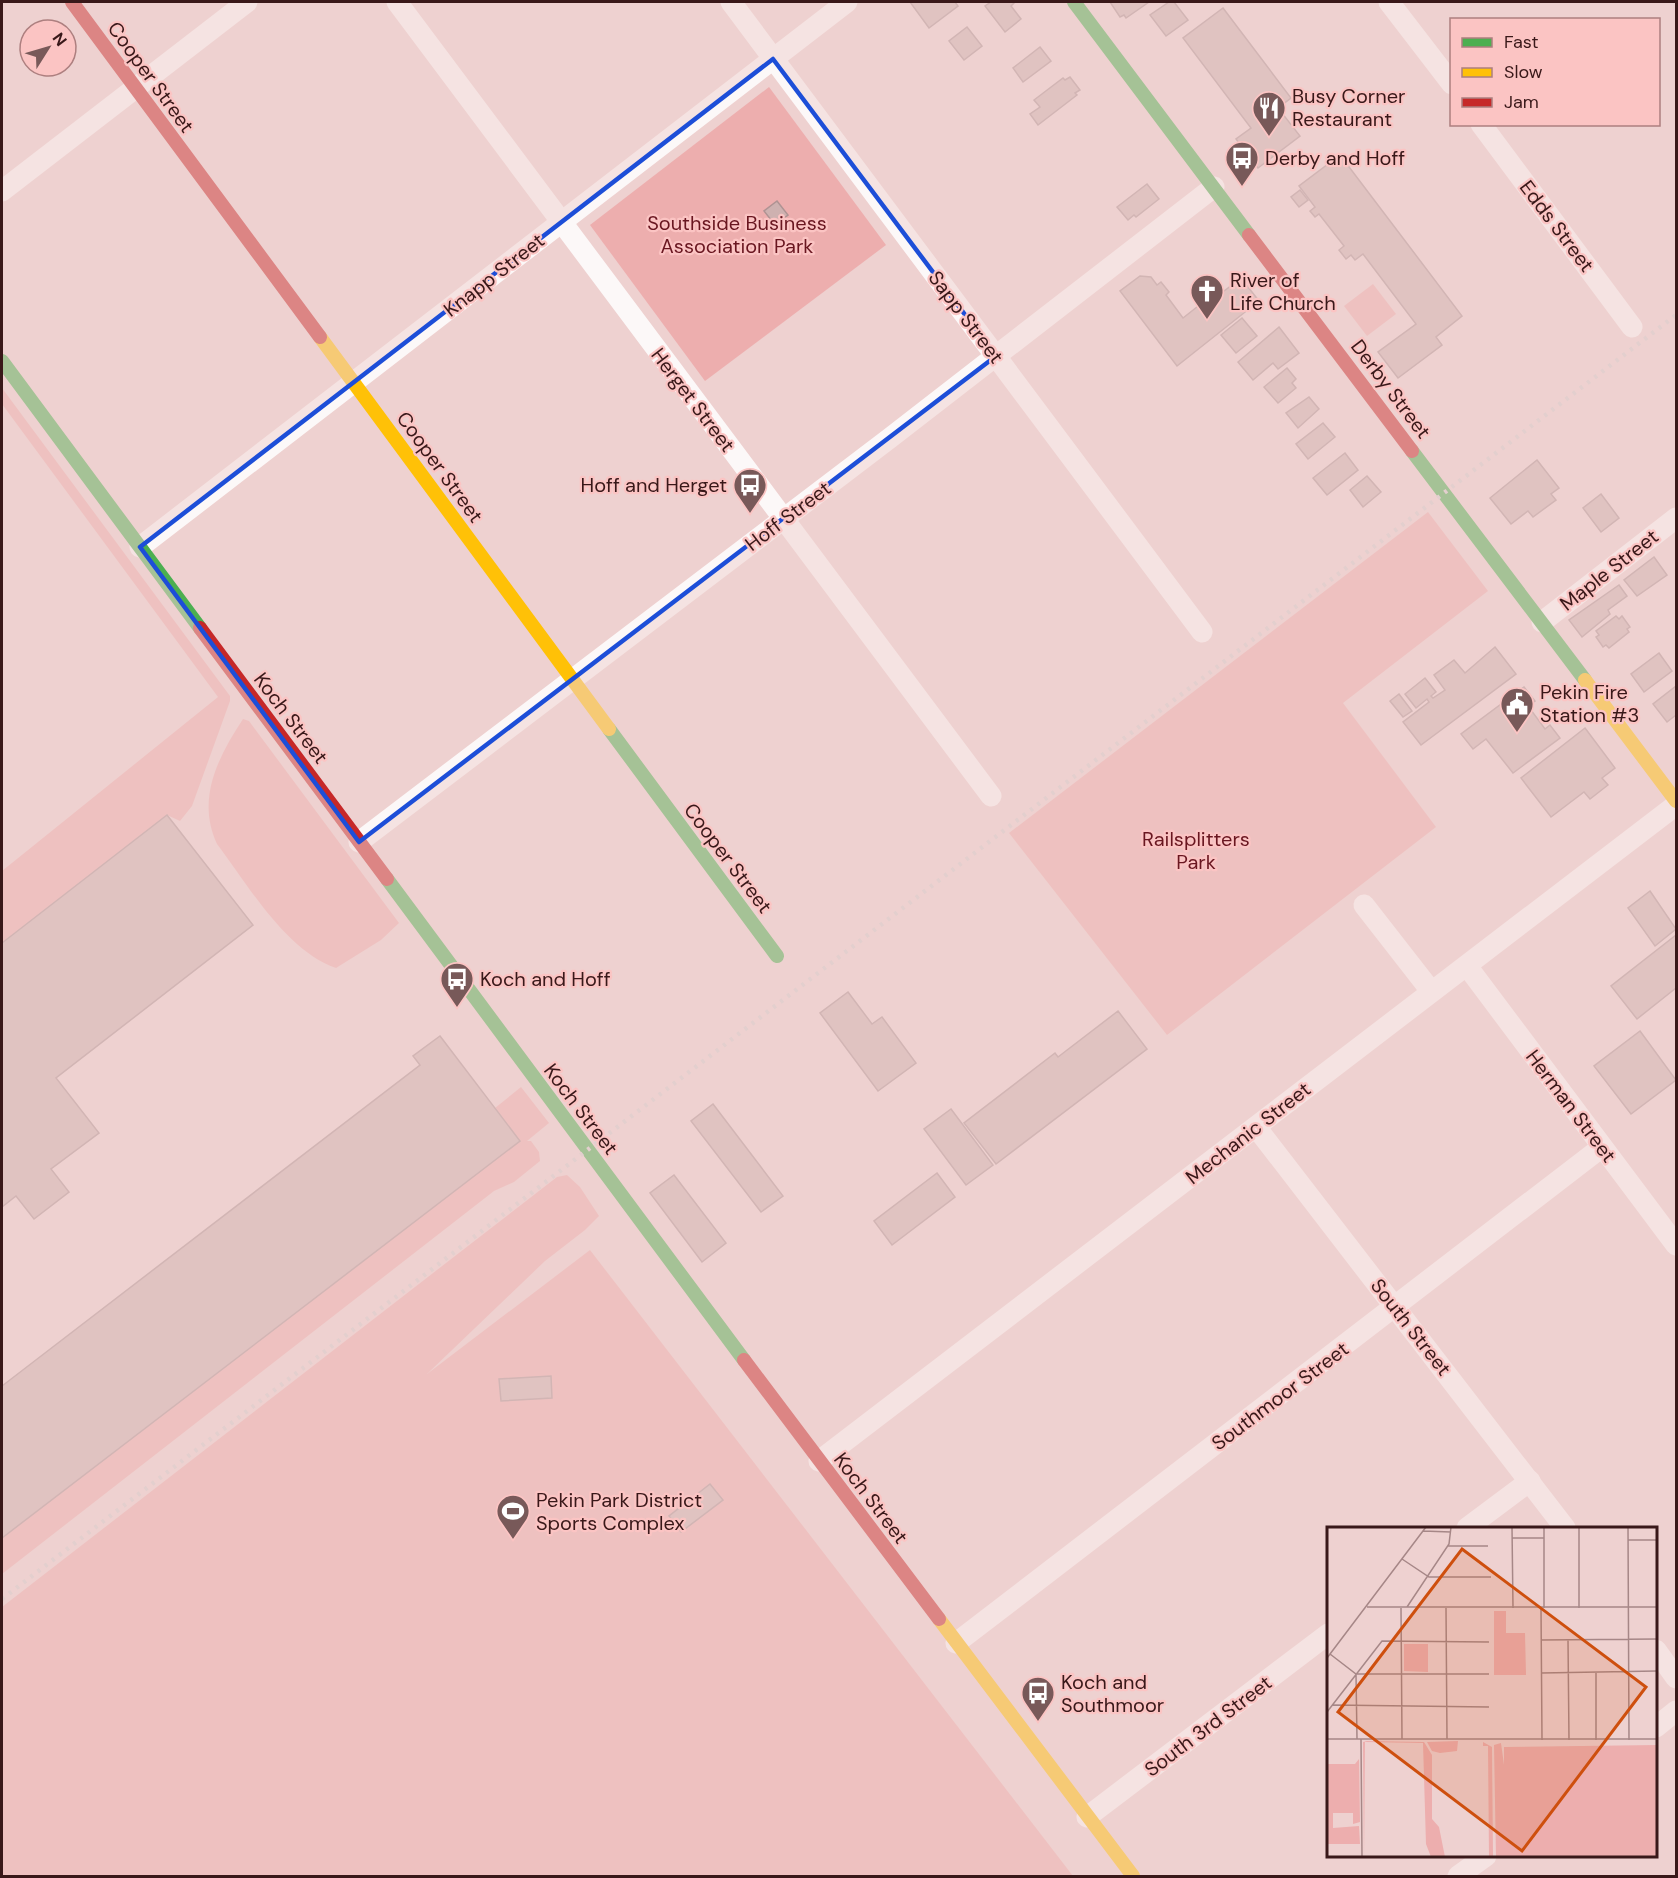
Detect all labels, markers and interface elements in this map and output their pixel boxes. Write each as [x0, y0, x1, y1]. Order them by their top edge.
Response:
street label: Cooper Street [102, 16, 200, 138]
north arrow [18, 18, 78, 78]
legend [1450, 18, 1660, 126]
text: N [48, 28, 71, 50]
text: Fast [1504, 30, 1539, 54]
text: Slow [1504, 60, 1543, 84]
place label: Busy Corner Restaurant [1292, 83, 1405, 132]
restaurant icon: Busy Corner Restaurant [1251, 90, 1287, 137]
text: Jam [1504, 90, 1539, 114]
bus stop icon: Derby and Hoff [1224, 140, 1260, 187]
place label: Derby and Hoff [1265, 145, 1405, 171]
street label: Edds Street [1514, 175, 1600, 277]
park label: Southside Business Association Park [647, 210, 827, 259]
street label: Knapp Street [438, 227, 550, 323]
street label: Sapp Street [923, 265, 1009, 369]
place label: River of Life Church [1230, 267, 1336, 316]
church icon: River of Life Church [1189, 273, 1225, 320]
street label: Derby Street [1345, 334, 1437, 444]
street label: Herget Street [645, 343, 741, 457]
street label: Cooper Street [391, 406, 489, 528]
bus stop icon: Hoff and Herget [732, 467, 768, 514]
place label: Hoff and Herget [581, 472, 727, 498]
street label: Hoff Street [740, 475, 836, 557]
street label: Maple Street [1554, 523, 1664, 617]
street label: Koch Street [248, 667, 334, 769]
place label: Pekin Fire Station #3 [1540, 679, 1639, 728]
public building icon: Pekin Fire Station #3 [1499, 686, 1535, 733]
street label: Cooper Street [678, 798, 778, 918]
park label: Railsplitters Park [1142, 826, 1250, 875]
bus stop icon: Koch and Hoff [439, 961, 475, 1008]
place label: Koch and Hoff [480, 966, 611, 992]
street label: Herman Street [1520, 1044, 1622, 1168]
street label: Koch Street [538, 1058, 624, 1160]
street label: Mechanic Street [1180, 1076, 1316, 1190]
street label: South Street [1365, 1273, 1457, 1381]
street label: Southmoor Street [1206, 1336, 1354, 1456]
street label: Koch Street [828, 1447, 914, 1549]
place label: Pekin Park District Sports Complex [536, 1487, 702, 1536]
sports icon: Pekin Park District Sports Complex [495, 1493, 531, 1540]
inset map [1327, 1527, 1657, 1857]
place label: Koch and Southmoor [1061, 1669, 1164, 1718]
street label: South 3rd Street [1139, 1669, 1277, 1782]
bus stop icon: Koch and Southmoor [1020, 1675, 1056, 1722]

